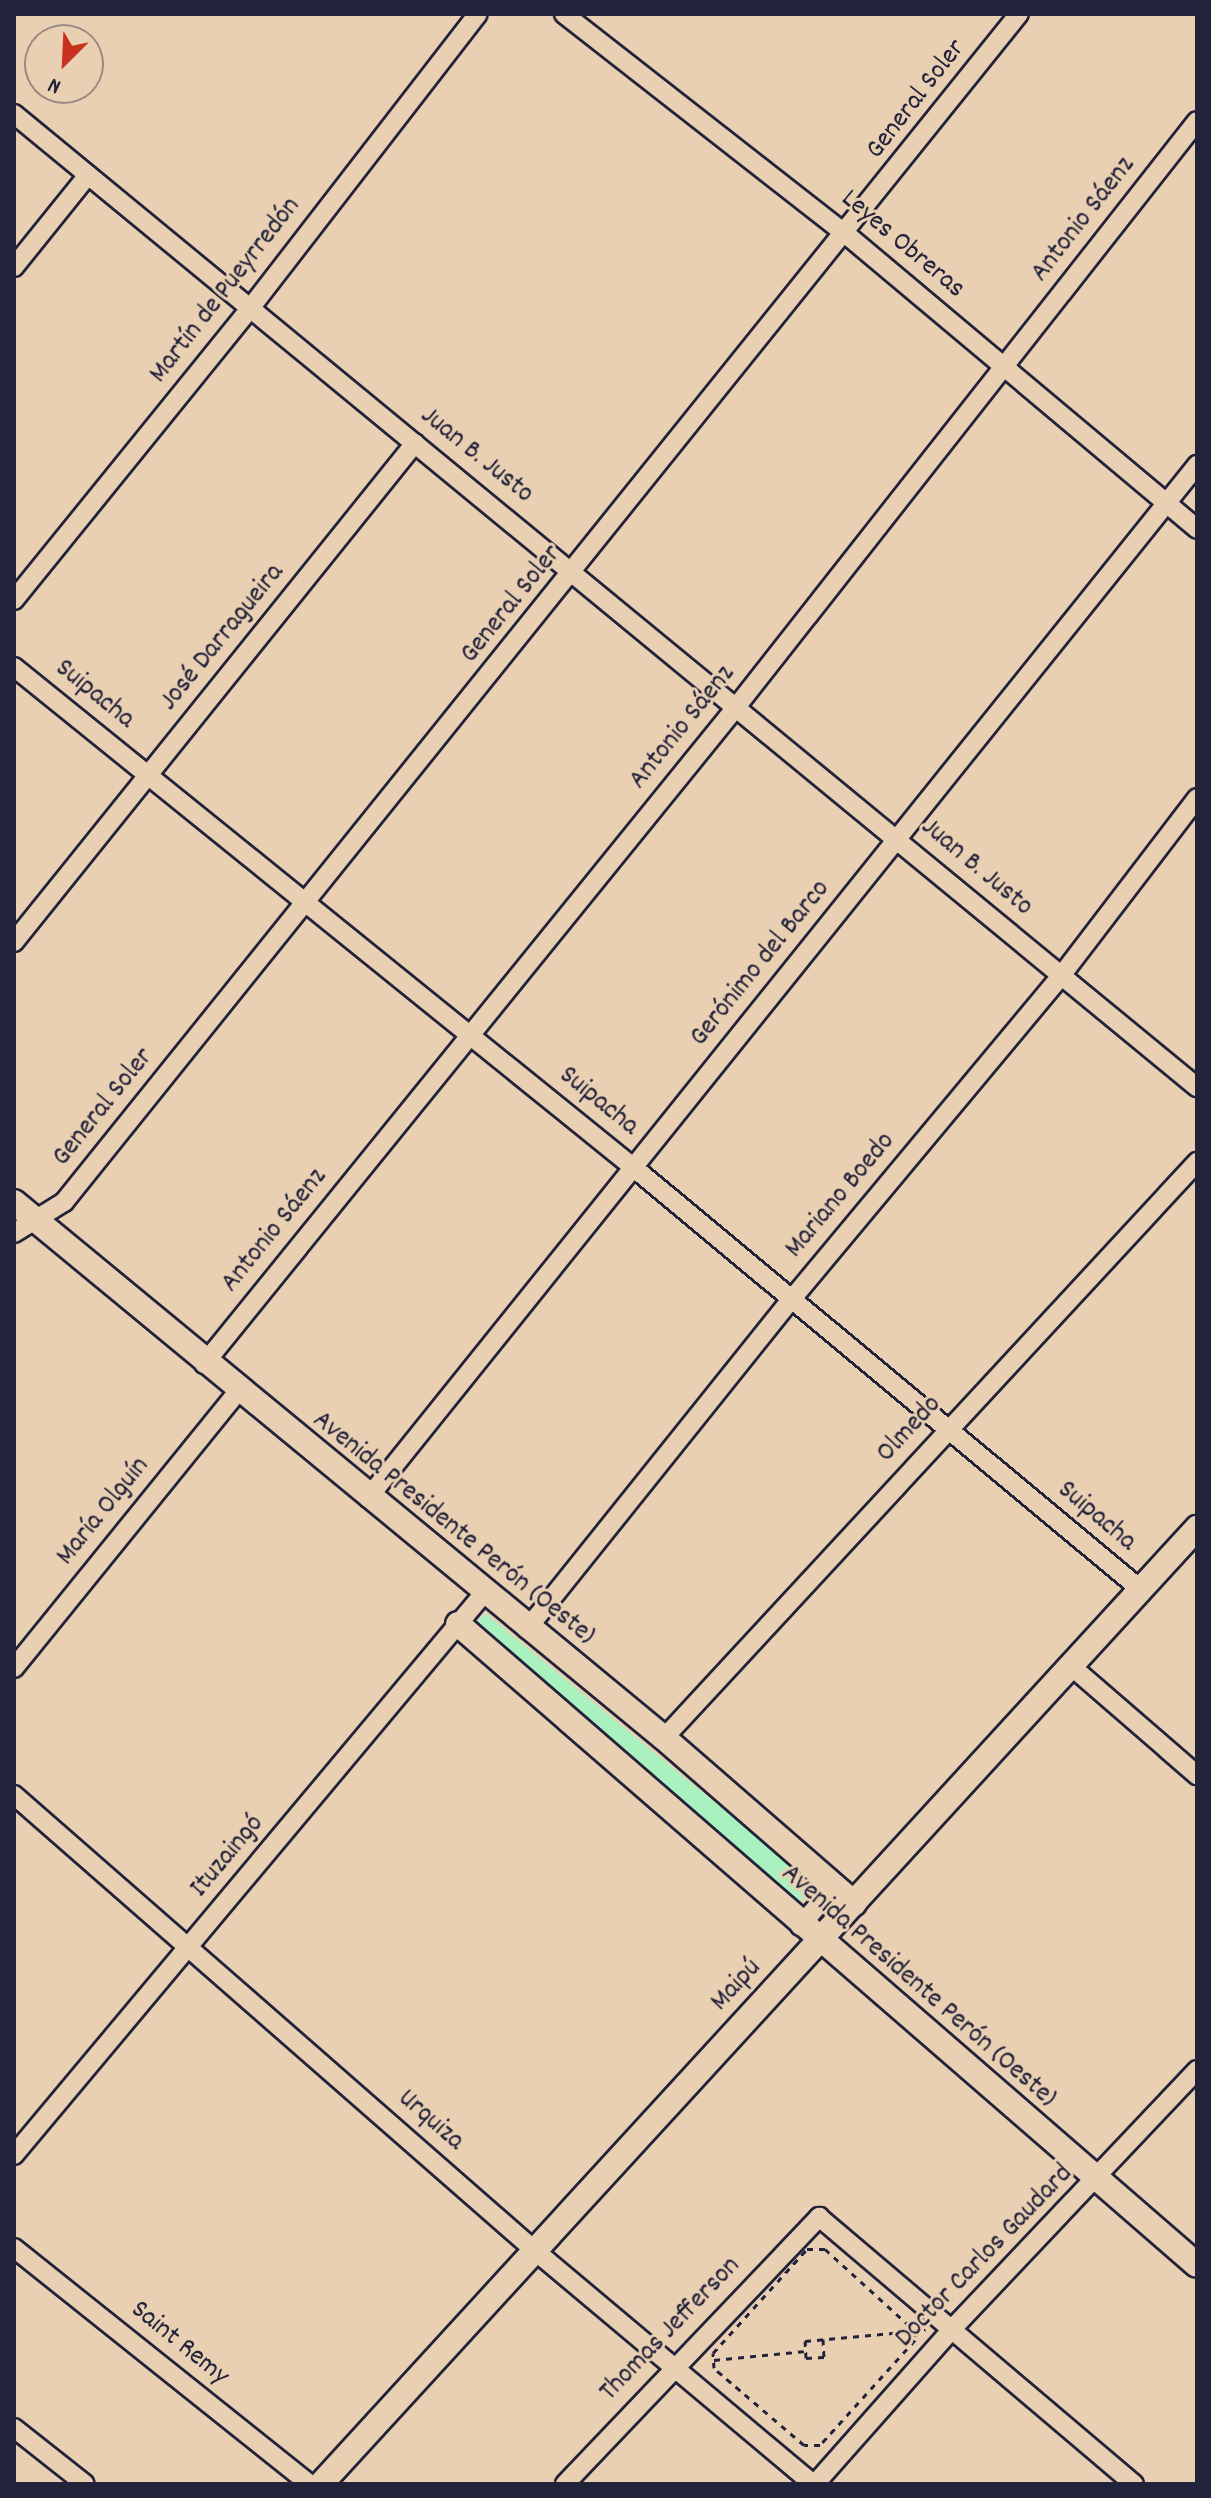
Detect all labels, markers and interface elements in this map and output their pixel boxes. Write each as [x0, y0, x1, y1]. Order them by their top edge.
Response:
north arrow [24, 24, 104, 104]
street label: General Soler [860, 34, 974, 166]
text: N [44, 68, 66, 101]
street label: Antonio Sáenz [1025, 150, 1143, 290]
street label: Leyes Obreras [833, 183, 971, 307]
street label: Martín de Pueyrredón [143, 191, 309, 391]
street label: Juan B. Justo [413, 400, 539, 512]
street label: General Soler [454, 539, 570, 671]
street label: José Darragueira [153, 558, 293, 718]
street label: Suipacha [47, 653, 141, 737]
street label: Antonio Sáenz [623, 659, 743, 797]
street label: Juan B. Justo [913, 811, 1039, 925]
street label: Gerónimo del Barco [684, 874, 838, 1054]
street label: General Soler [46, 1042, 162, 1174]
street label: Suipacha [551, 1060, 645, 1144]
street label: Mariano Boedo [779, 1126, 903, 1266]
street label: Antonio Sáenz [215, 1162, 335, 1300]
street label: Olmedo [870, 1389, 950, 1471]
street label: Avenida Presidente Perón (Oeste) [305, 1405, 601, 1653]
street label: María Olguín [50, 1451, 158, 1573]
street label: Suipacha [1050, 1474, 1142, 1560]
street label: Ituzaingó [184, 1809, 272, 1905]
street label: Avenida Presidente Perón (Oeste) [773, 1858, 1063, 2116]
street label: Maipú [704, 1953, 770, 2019]
street label: Urquiza [390, 2083, 470, 2159]
street label: Doctor Carlos Gaudard [889, 2158, 1081, 2356]
street label: Thomas Jefferson [593, 2251, 749, 2409]
street label: Saint Remy [123, 2294, 235, 2394]

